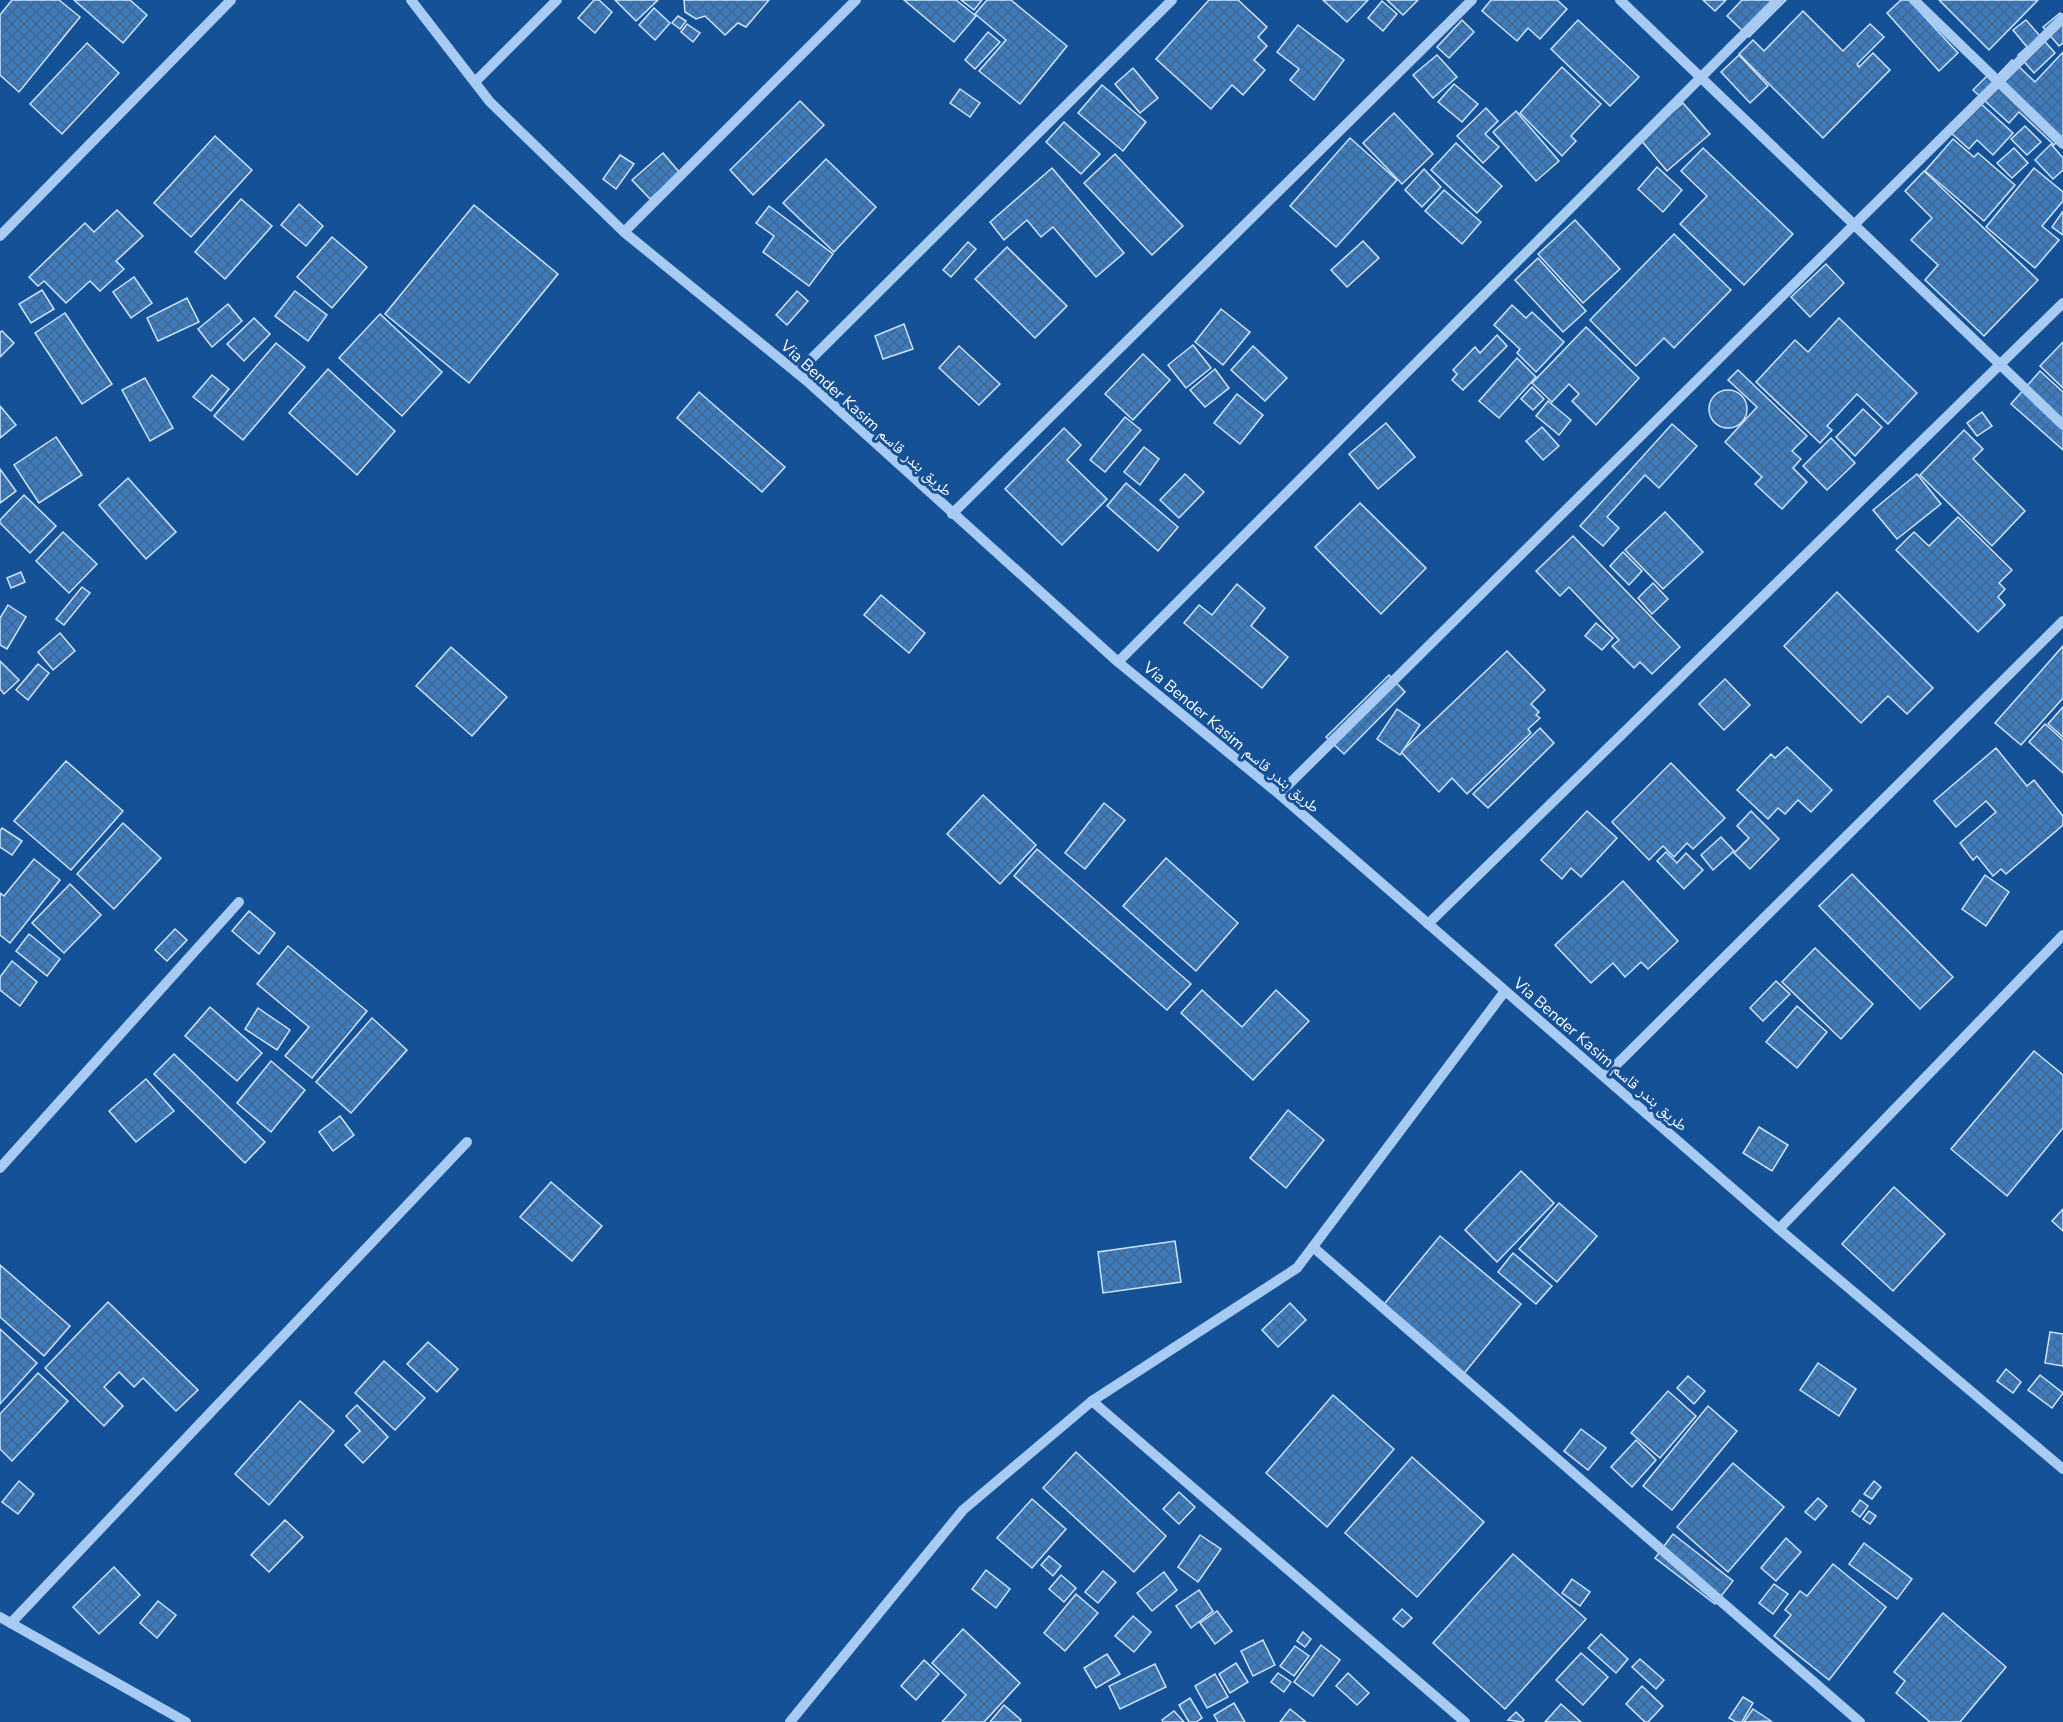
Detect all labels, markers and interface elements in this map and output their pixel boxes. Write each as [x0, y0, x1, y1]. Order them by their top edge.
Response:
street label: Via Bender Kasim طريق بندر قاسم [775, 335, 957, 502]
street label: Via Bender Kasim طريق بندر قاسم [1137, 656, 1325, 818]
street label: Via Bender Kasim طريق بندر قاسم [1508, 972, 1692, 1137]

